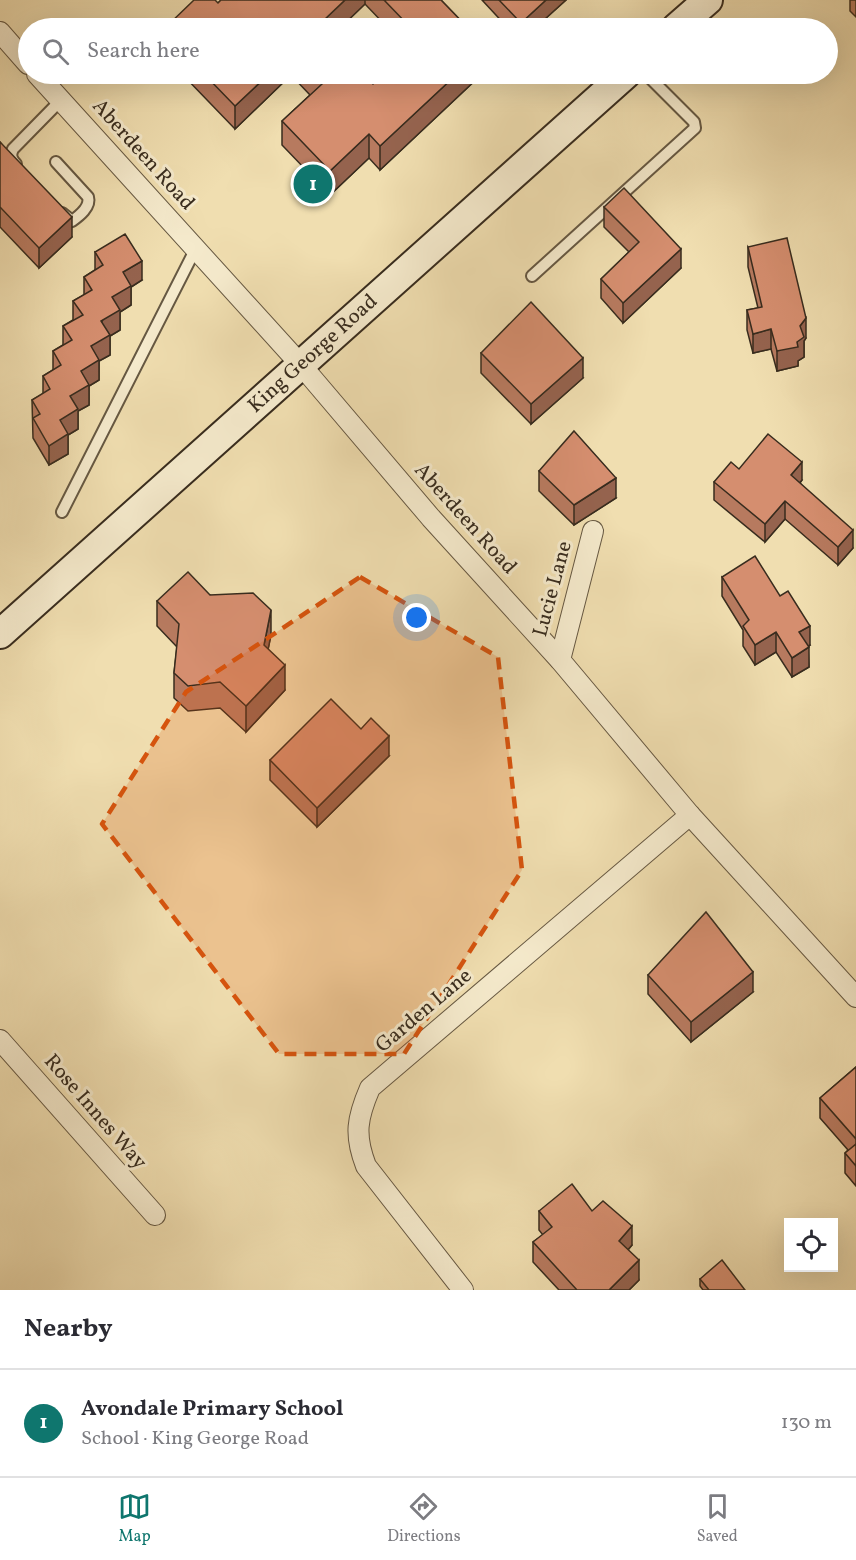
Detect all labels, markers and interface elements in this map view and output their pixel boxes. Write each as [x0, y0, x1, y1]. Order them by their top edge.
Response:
search box [18, 18, 838, 84]
icon: search [39, 35, 72, 68]
text: Search here [87, 36, 200, 67]
street label: Aberdeen Road [85, 93, 201, 217]
pin: 1 [294, 162, 332, 207]
street label: King George Road [242, 288, 384, 420]
street label: Aberdeen Road [407, 457, 523, 581]
street label: Lucie Lane [526, 538, 580, 640]
your location [402, 603, 431, 632]
street label: Garden Lane [370, 962, 478, 1060]
street label: Rose Innes Way [37, 1048, 154, 1176]
map controls [784, 1218, 838, 1272]
button: locate [784, 1218, 838, 1272]
text: Nearby [24, 1311, 113, 1347]
text: Avondale Primary School [81, 1394, 344, 1425]
text: 1 [39, 1409, 48, 1437]
text: 130 m [781, 1409, 832, 1437]
text: School · King George Road [81, 1425, 309, 1453]
tab: Map [118, 1490, 151, 1548]
tab: Directions [387, 1490, 461, 1548]
tab: Saved [697, 1490, 738, 1548]

